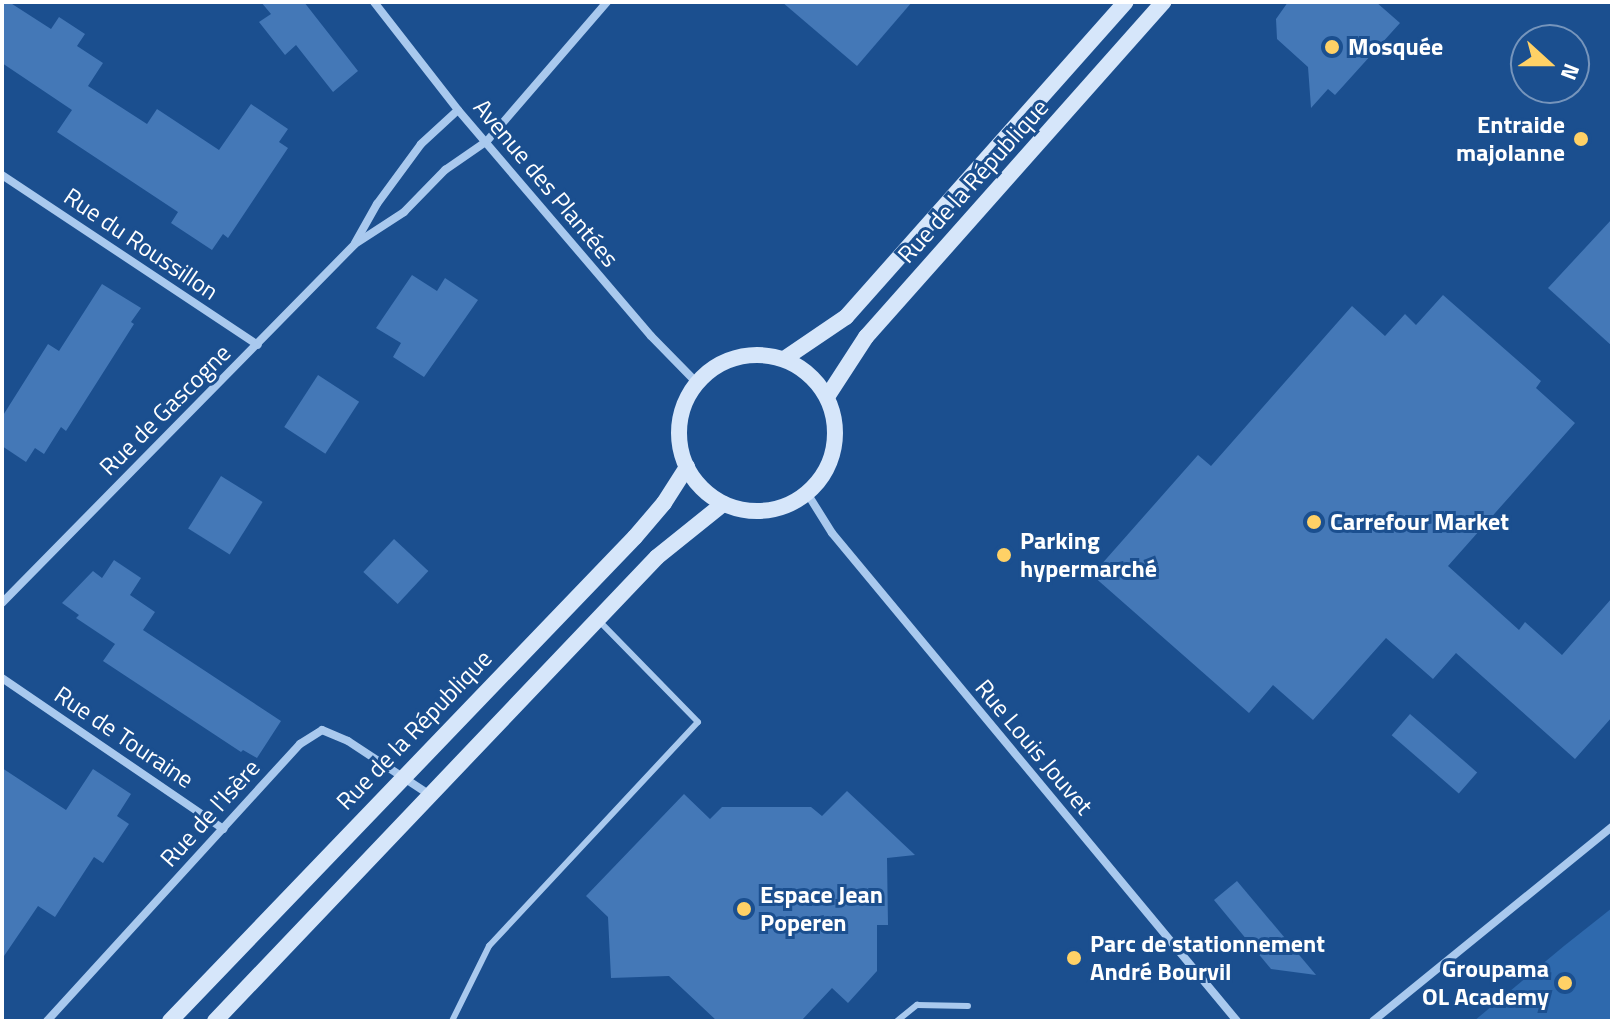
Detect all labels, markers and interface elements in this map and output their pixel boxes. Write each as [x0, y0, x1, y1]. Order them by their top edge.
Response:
north arrow [1510, 24, 1590, 104]
place label: Mosquée [1348, 33, 1443, 61]
marker: Mosquée [1323, 38, 1341, 56]
text: N [1552, 59, 1589, 85]
street label: Avenue des Plantées [467, 93, 625, 273]
street label: Rue de la République [892, 93, 1054, 269]
place label: Entraide majolanne [1456, 111, 1565, 167]
marker: Entraide majolanne [1572, 130, 1590, 148]
street label: Rue du Roussillon [58, 182, 224, 306]
street label: Rue de Gascogne [94, 339, 236, 481]
place label: Carrefour Market [1330, 508, 1509, 536]
marker: Carrefour Market [1305, 513, 1323, 531]
place label: Parking hypermarché [1020, 527, 1157, 583]
marker: Parking hypermarché [995, 546, 1013, 564]
street label: Rue de la République [330, 644, 498, 816]
street label: Rue Louis Jouvet [969, 674, 1099, 820]
street label: Rue de Touraine [49, 680, 199, 794]
street label: Rue de l'Isère [154, 753, 266, 873]
place label: Espace Jean Poperen [760, 881, 883, 937]
marker: Espace Jean Poperen [735, 900, 753, 918]
place label: Parc de stationnement André Bourvil [1090, 930, 1325, 986]
marker: Parc de stationnement André Bourvil [1065, 949, 1083, 967]
place label: Groupama OL Academy [1422, 955, 1549, 1011]
marker: Groupama OL Academy [1556, 974, 1574, 992]

